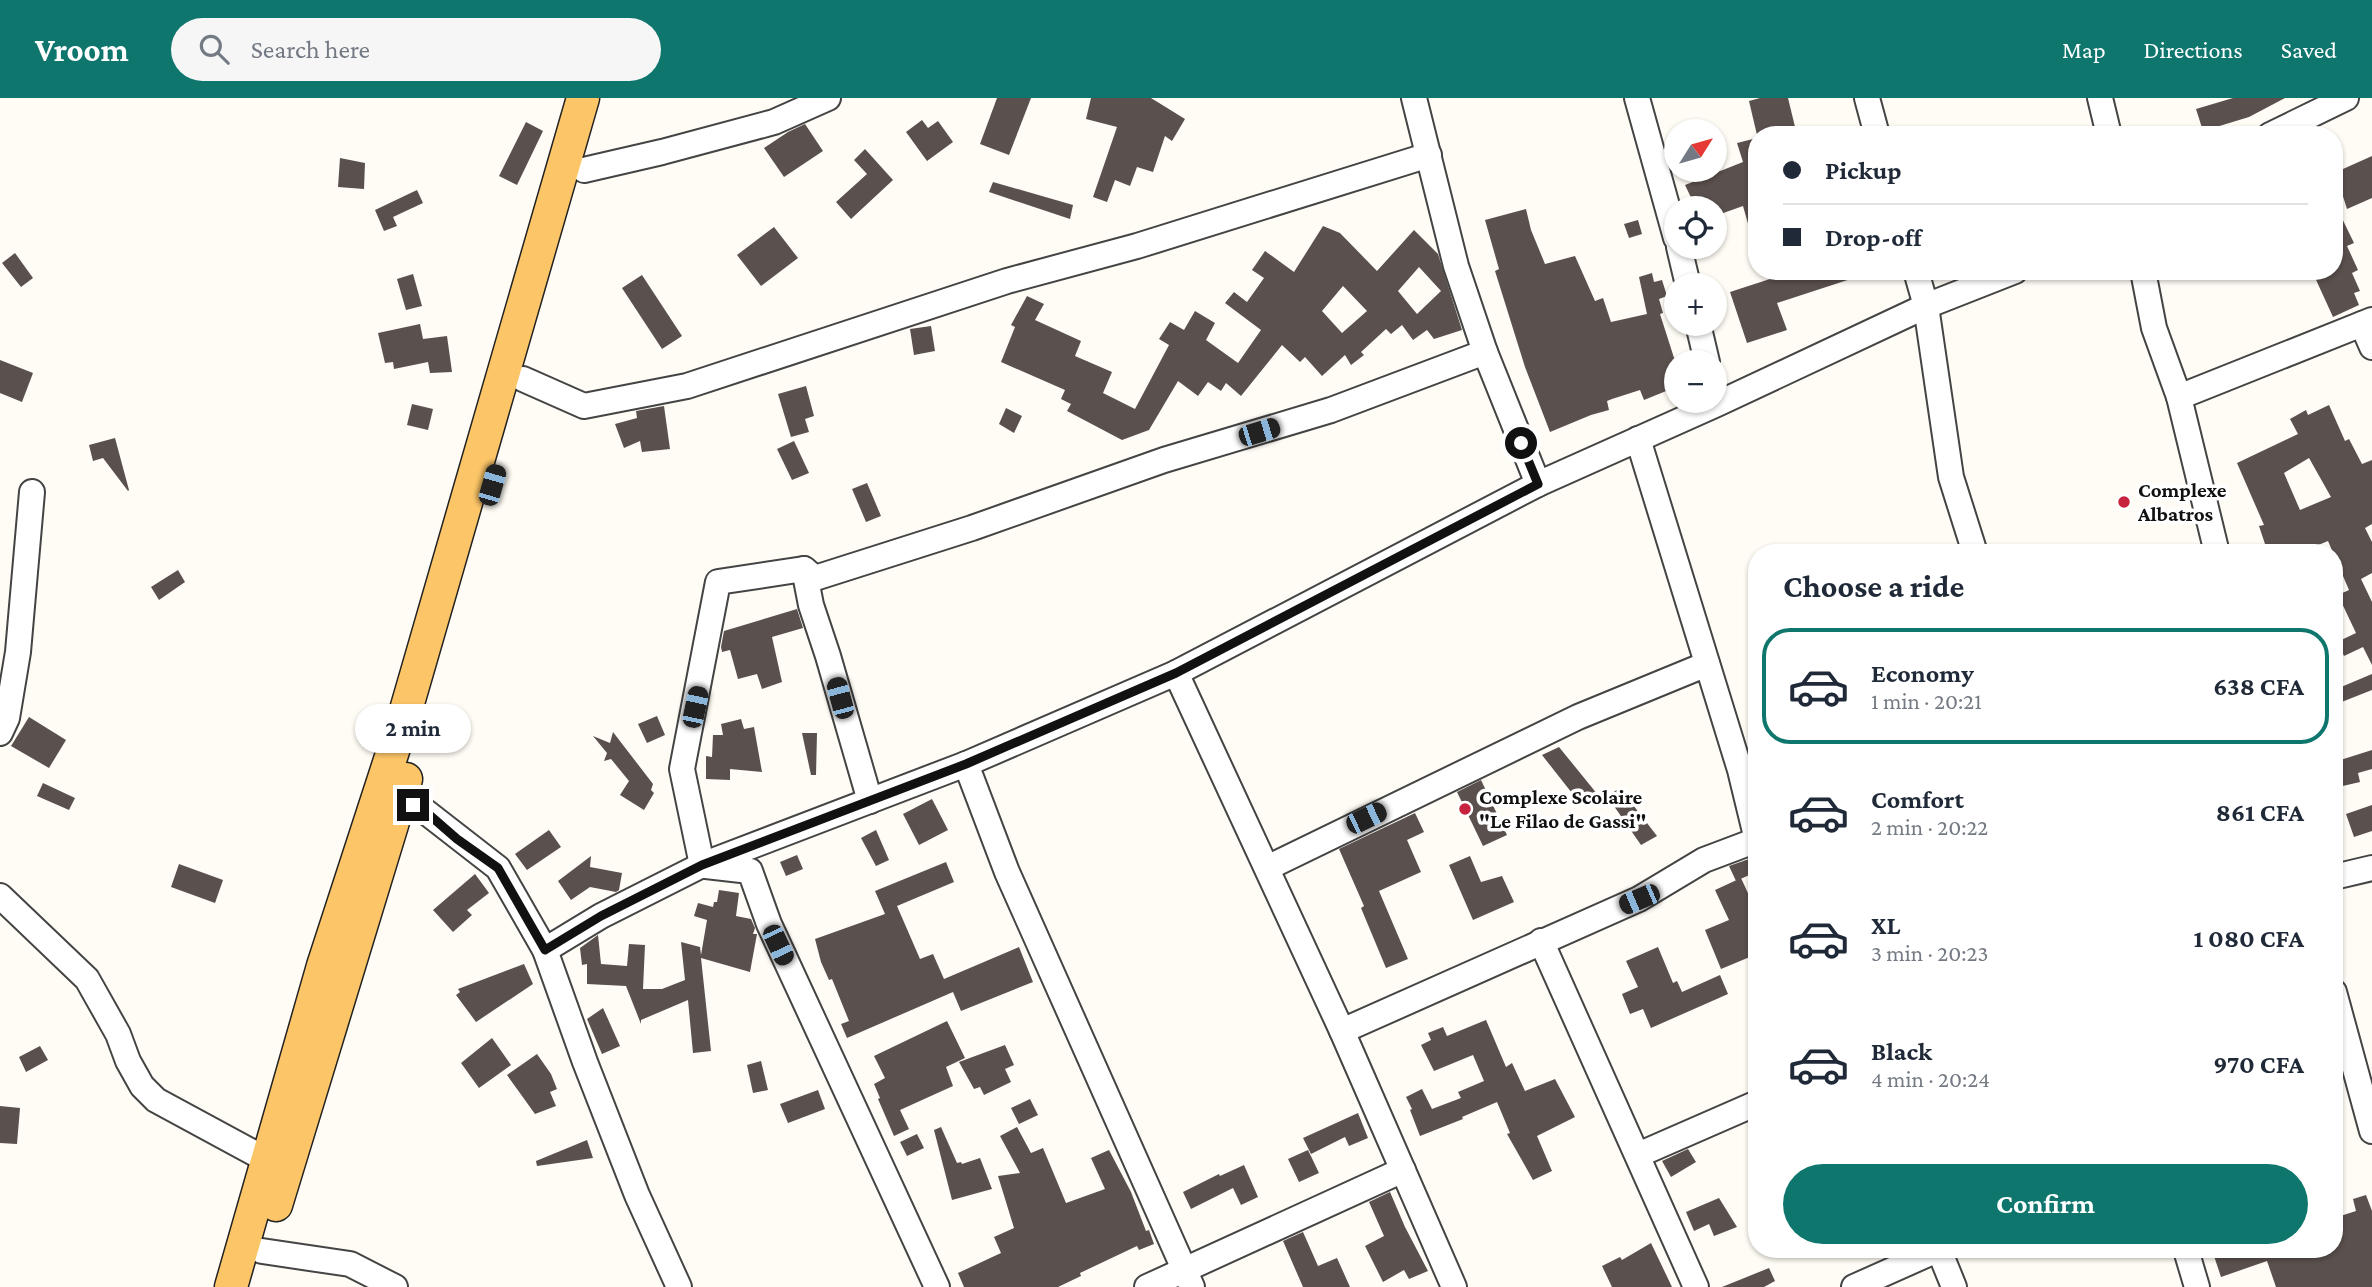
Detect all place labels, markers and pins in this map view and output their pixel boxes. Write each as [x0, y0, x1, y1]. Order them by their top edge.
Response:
place label: Complexe Albatros [2137, 478, 2227, 526]
marker: Complexe Albatros [2116, 494, 2132, 510]
place label: Complexe Scolaire "Le Filao de Gassi" [1479, 785, 1646, 833]
marker: Complexe Scolaire "Le Filao de Gassi" [1457, 801, 1473, 817]

